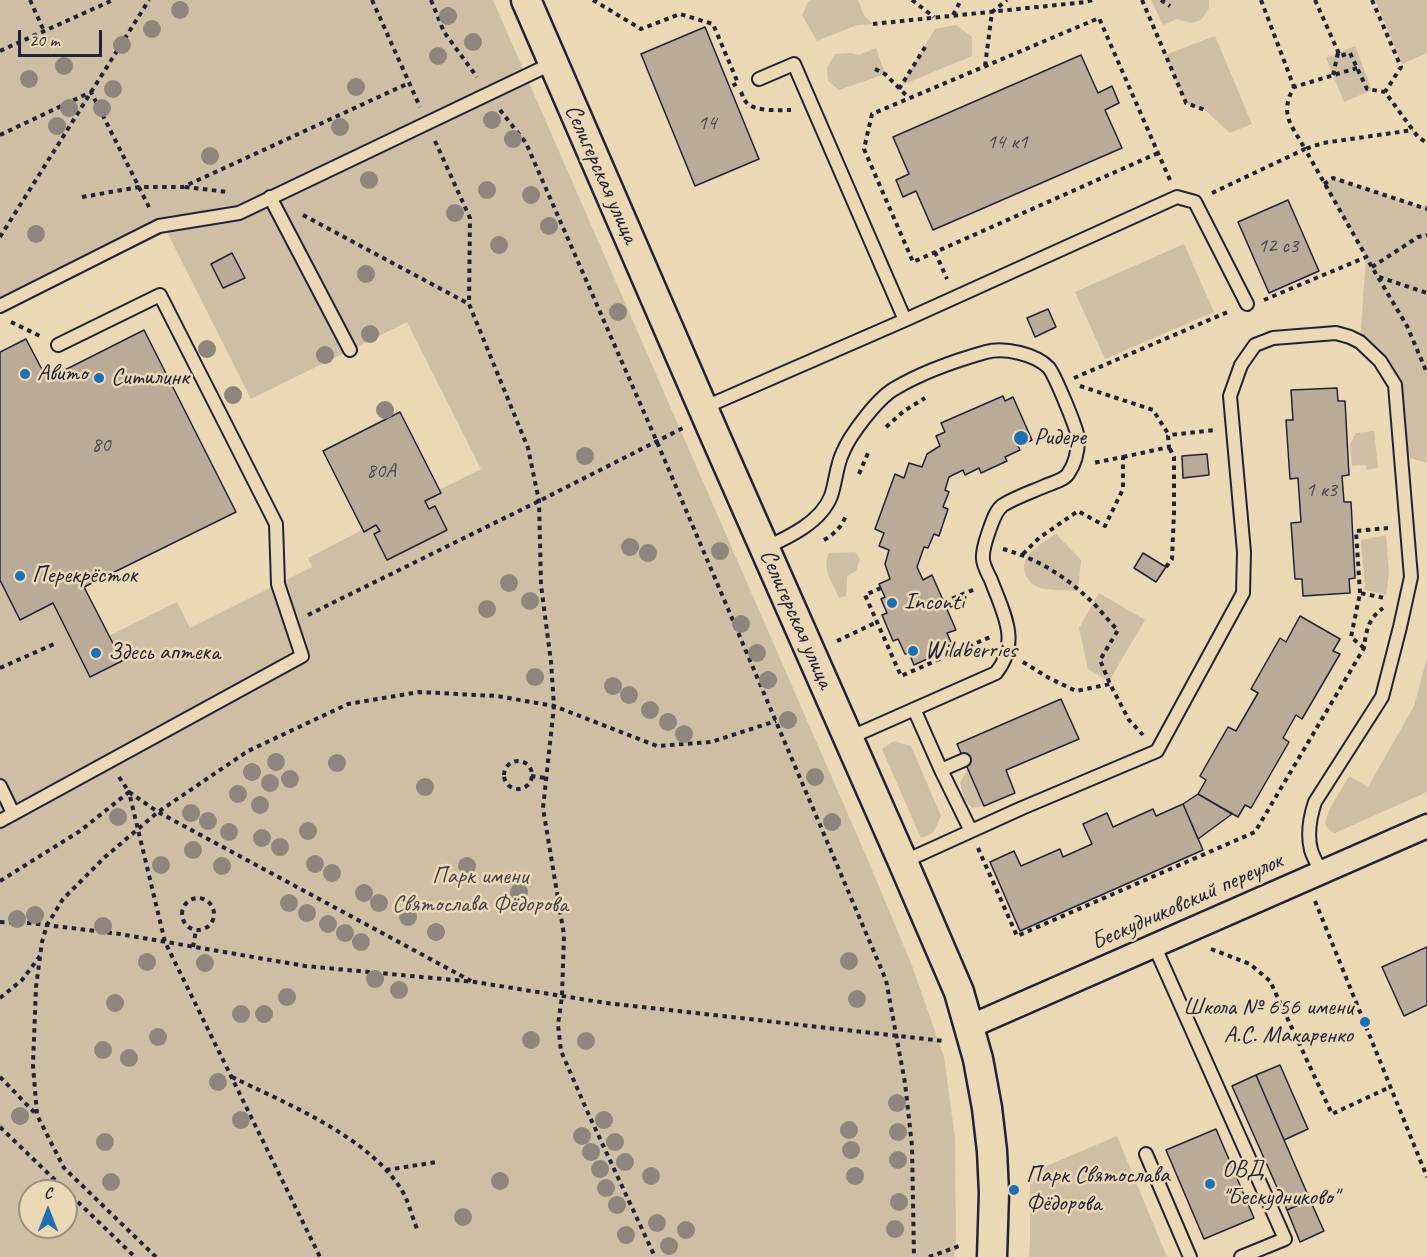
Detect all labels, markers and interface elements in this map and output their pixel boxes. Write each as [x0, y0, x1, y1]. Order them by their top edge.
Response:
scale bar [21, 18, 105, 56]
text: 20 m [29, 29, 60, 51]
street label: Селигерская улица [558, 100, 644, 248]
house number: 14 [698, 110, 716, 136]
house number: 14 к1 [986, 129, 1028, 155]
house number: 12 с3 [1258, 233, 1298, 259]
place label: Авито [37, 360, 87, 388]
place label: Ситилинк [111, 364, 189, 392]
marker: Авито [18, 367, 32, 381]
marker: Ситилинк [92, 371, 106, 385]
place label: Ридере [1034, 424, 1086, 452]
marker: Ридере [1012, 429, 1030, 447]
house number: 80 [92, 432, 110, 458]
house number: 80А [366, 458, 396, 484]
house number: 1 к3 [1305, 477, 1337, 503]
street label: Селигерская улица [753, 545, 839, 693]
place label: Перекрёсток [32, 562, 137, 590]
marker: Перекрёсток [13, 569, 27, 583]
place label: Inconti [904, 589, 964, 617]
marker: Inconti [885, 596, 899, 610]
place label: Wildberries [925, 637, 1017, 665]
place label: Здесь аптека [108, 639, 220, 667]
marker: Wildberries [906, 644, 920, 658]
marker: Здесь аптека [89, 646, 103, 660]
street label: Бескудниковский переулок [1087, 847, 1287, 957]
park label: Парк имени Святослава Фёдорова [392, 863, 568, 919]
place label: Школа № 656 имени А.С. Макаренко [1183, 994, 1353, 1050]
marker: Школа № 656 имени А.С. Макаренко [1358, 1015, 1372, 1029]
place label: ОВД "Бескудниково" [1222, 1156, 1338, 1212]
place label: Парк Святослава Фёдорова [1026, 1162, 1170, 1218]
marker: ОВД "Бескудниково" [1203, 1177, 1217, 1191]
north arrow [18, 1179, 78, 1239]
text: С [44, 1183, 52, 1203]
marker: Парк Святослава Фёдорова [1007, 1183, 1021, 1197]

